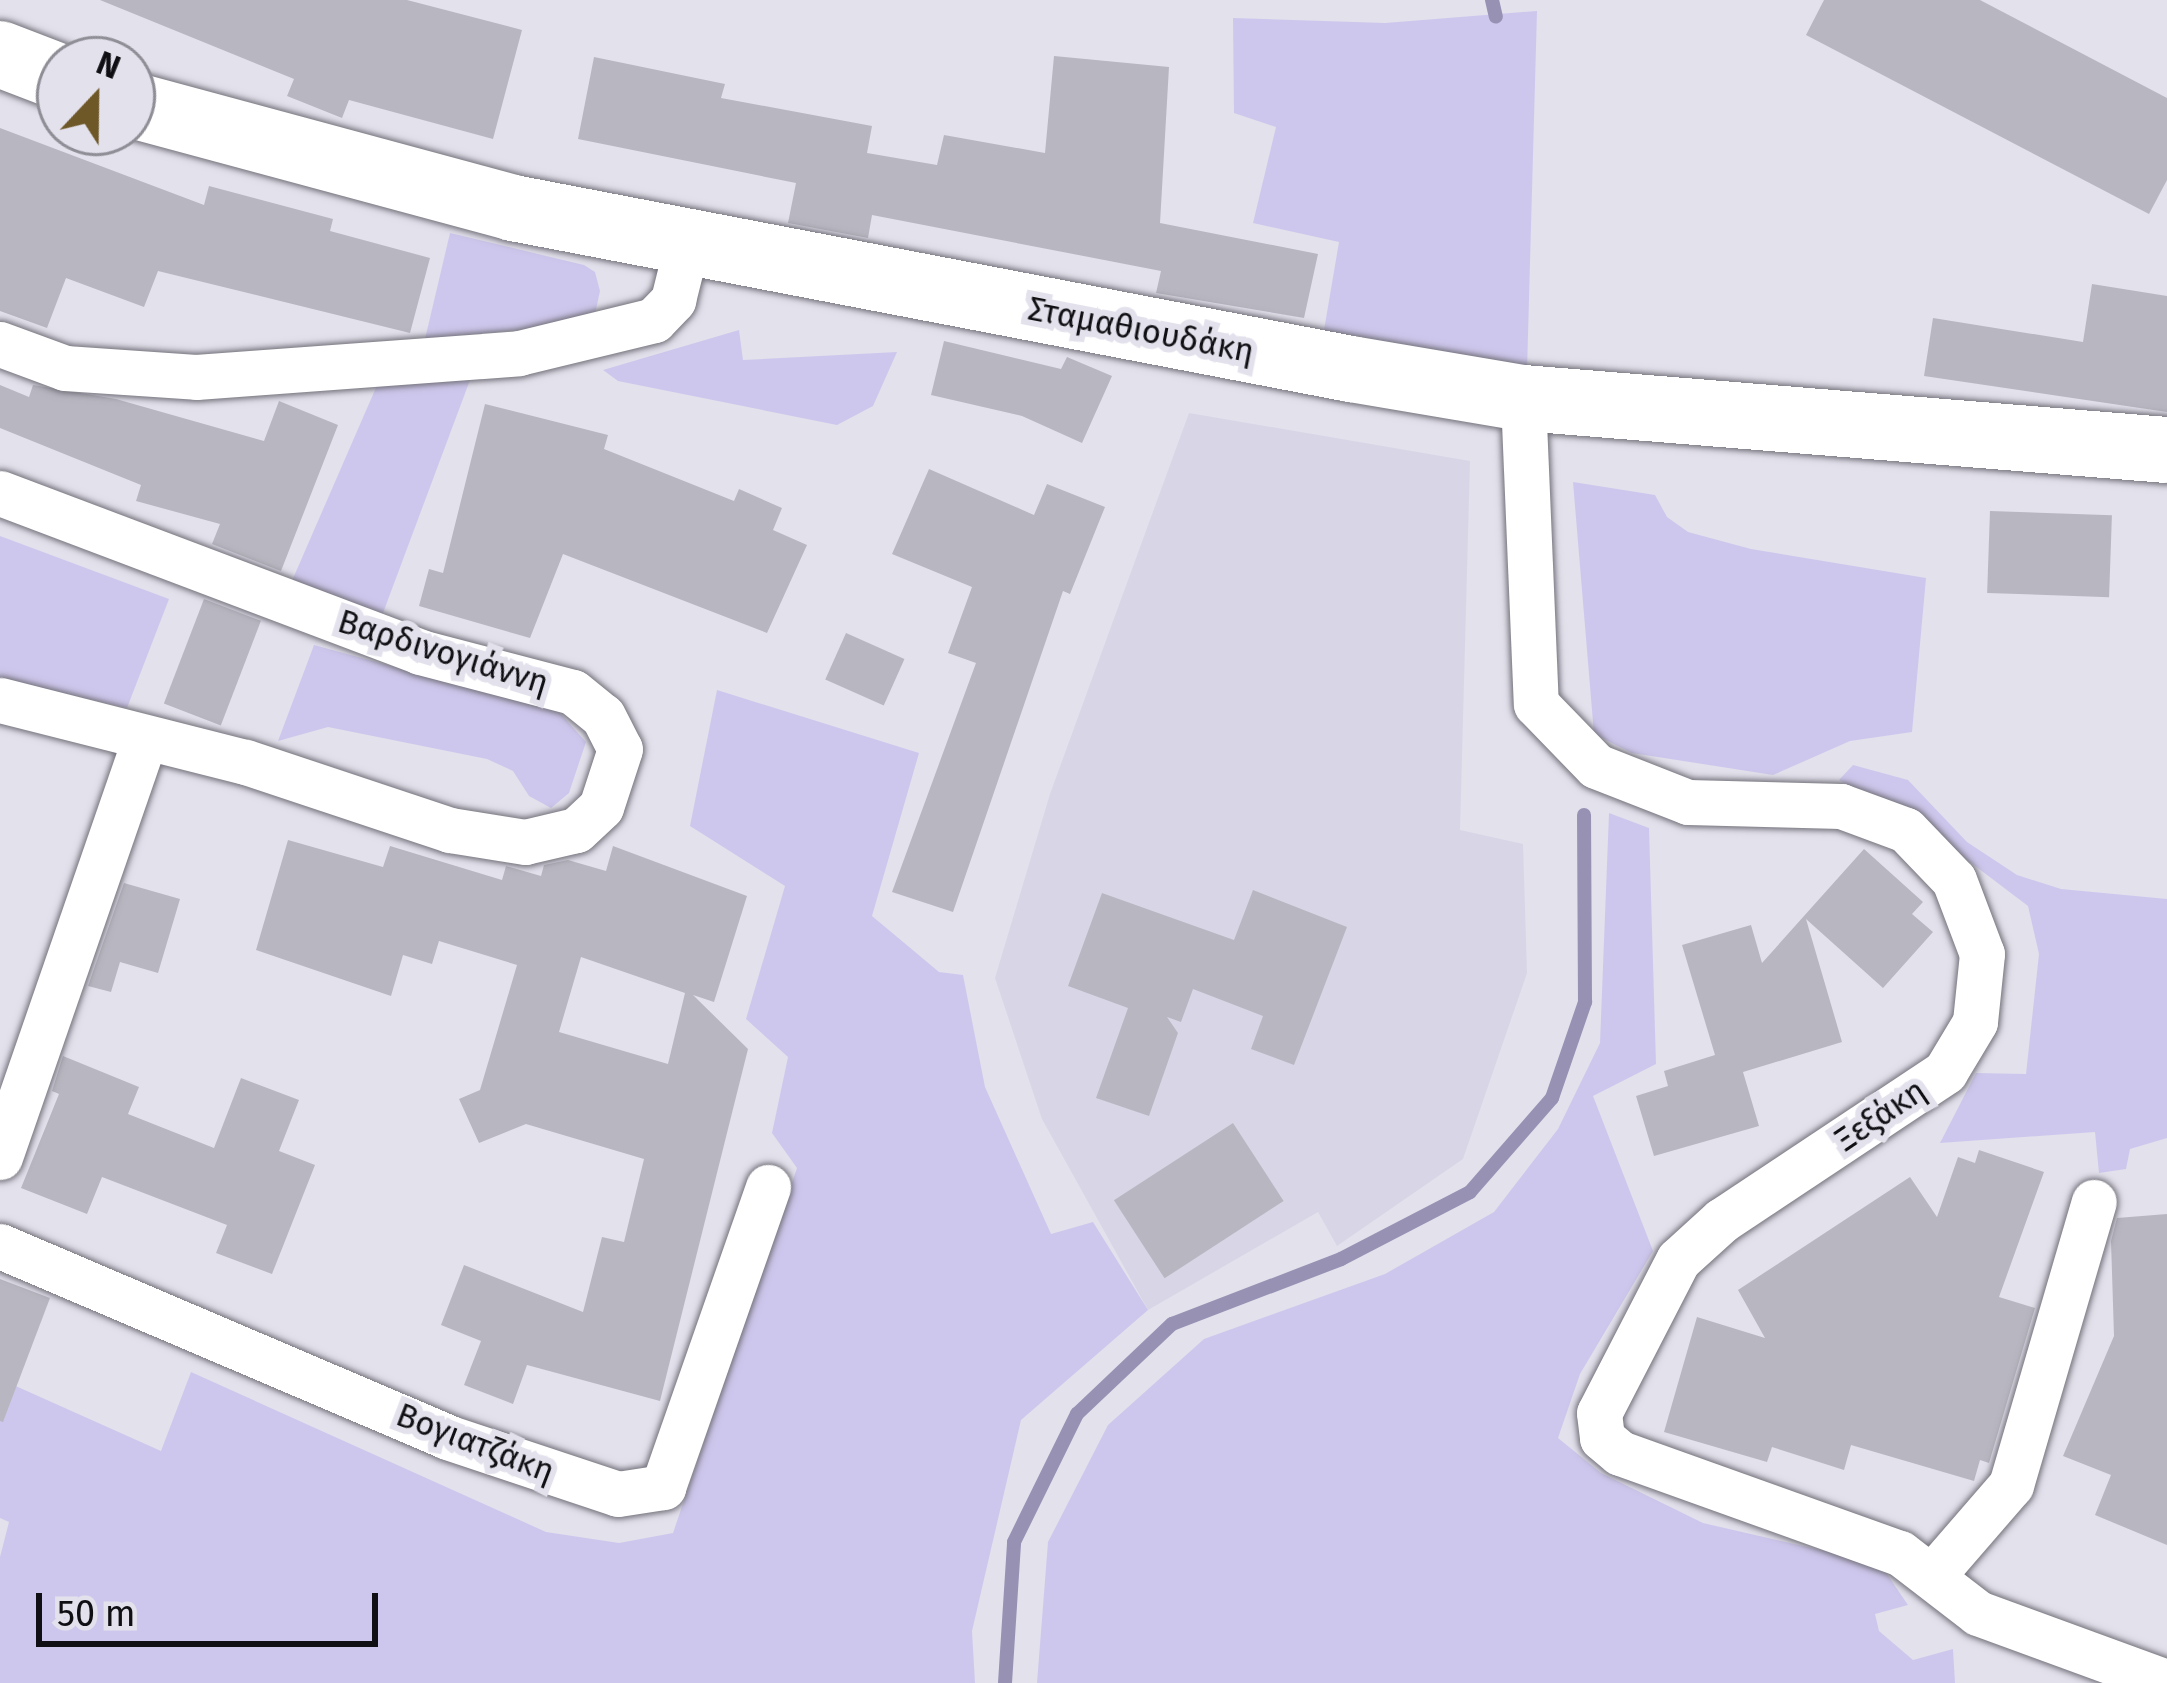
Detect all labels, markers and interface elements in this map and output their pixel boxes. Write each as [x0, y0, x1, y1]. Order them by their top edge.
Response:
north arrow [36, 36, 156, 156]
text: N [91, 43, 126, 88]
street label: Σταμαθιουδάκη [1025, 290, 1257, 372]
street label: Βαρδινογιάννη [333, 602, 553, 704]
street label: Ξεξάκη [1828, 1071, 1934, 1161]
street label: Βογιατζάκη [390, 1396, 560, 1492]
scale bar [42, 1569, 384, 1643]
text: 50 m [57, 1592, 136, 1636]

